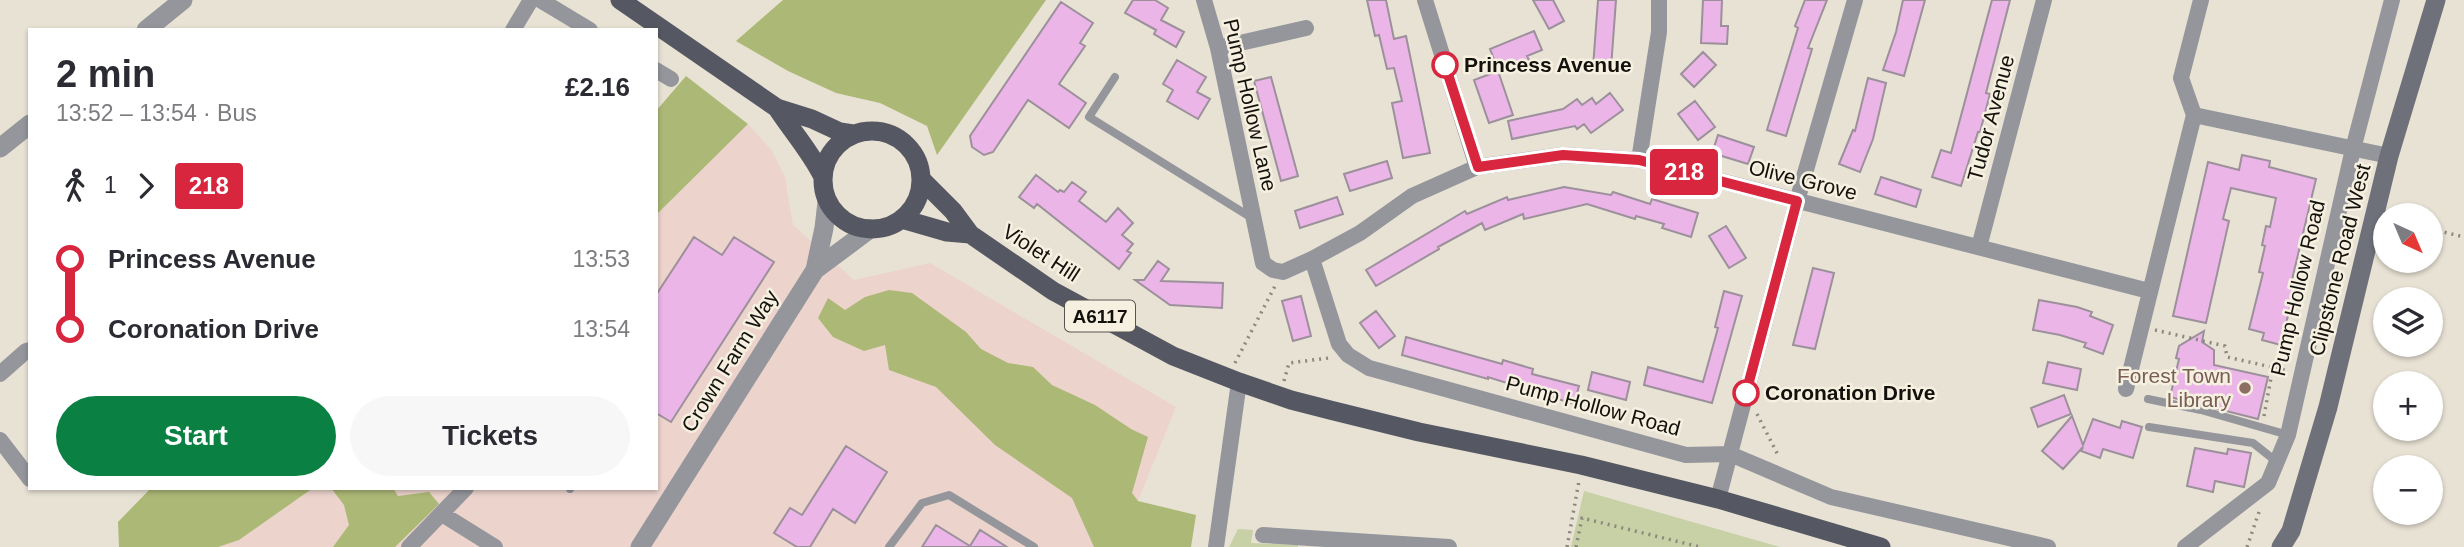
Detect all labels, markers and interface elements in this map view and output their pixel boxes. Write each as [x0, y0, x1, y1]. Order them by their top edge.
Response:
street label: Pump Hollow Lane [1219, 16, 1282, 193]
marker: Princess Avenue [1432, 52, 1458, 78]
street label: Tudor Avenue [1963, 52, 2018, 183]
text: 2 min [56, 53, 155, 95]
place label: Princess Avenue [1464, 53, 1632, 76]
text: £2.16 [565, 72, 630, 102]
text: 13:52 – 13:54 · Bus [56, 100, 257, 126]
line badge: 218 [1644, 149, 1724, 195]
street label: Olive Grove [1747, 155, 1860, 204]
text: 218 [1664, 158, 1704, 185]
street label: Clipstone Road West [2305, 161, 2375, 358]
icon: walk [56, 167, 94, 205]
icon: forward [127, 167, 165, 205]
text: 1 [104, 172, 117, 198]
text: 218 [189, 172, 229, 199]
street label: Pump Hollow Road [2266, 198, 2329, 378]
north arrow [2373, 203, 2443, 273]
map controls [2373, 203, 2443, 525]
street label: Violet Hill [998, 219, 1084, 286]
text: Princess Avenue [108, 244, 316, 274]
text: 13:53 [572, 246, 630, 272]
street label: Crown Farm Way [677, 285, 783, 436]
button: layers [2373, 287, 2443, 357]
road number: A6117 [1065, 300, 1135, 332]
text: Coronation Drive [108, 314, 319, 344]
text: 13:54 [572, 316, 630, 342]
place label: Forest Town Library [2117, 364, 2231, 411]
street label: Pump Hollow Road [1503, 371, 1683, 440]
button: + [2373, 371, 2443, 441]
marker: Coronation Drive [1733, 380, 1759, 406]
marker: Forest Town Library [2237, 380, 2253, 396]
place label: Coronation Drive [1765, 381, 1935, 404]
button: Start [56, 396, 336, 476]
button: Tickets [350, 396, 630, 476]
button: − [2373, 455, 2443, 525]

